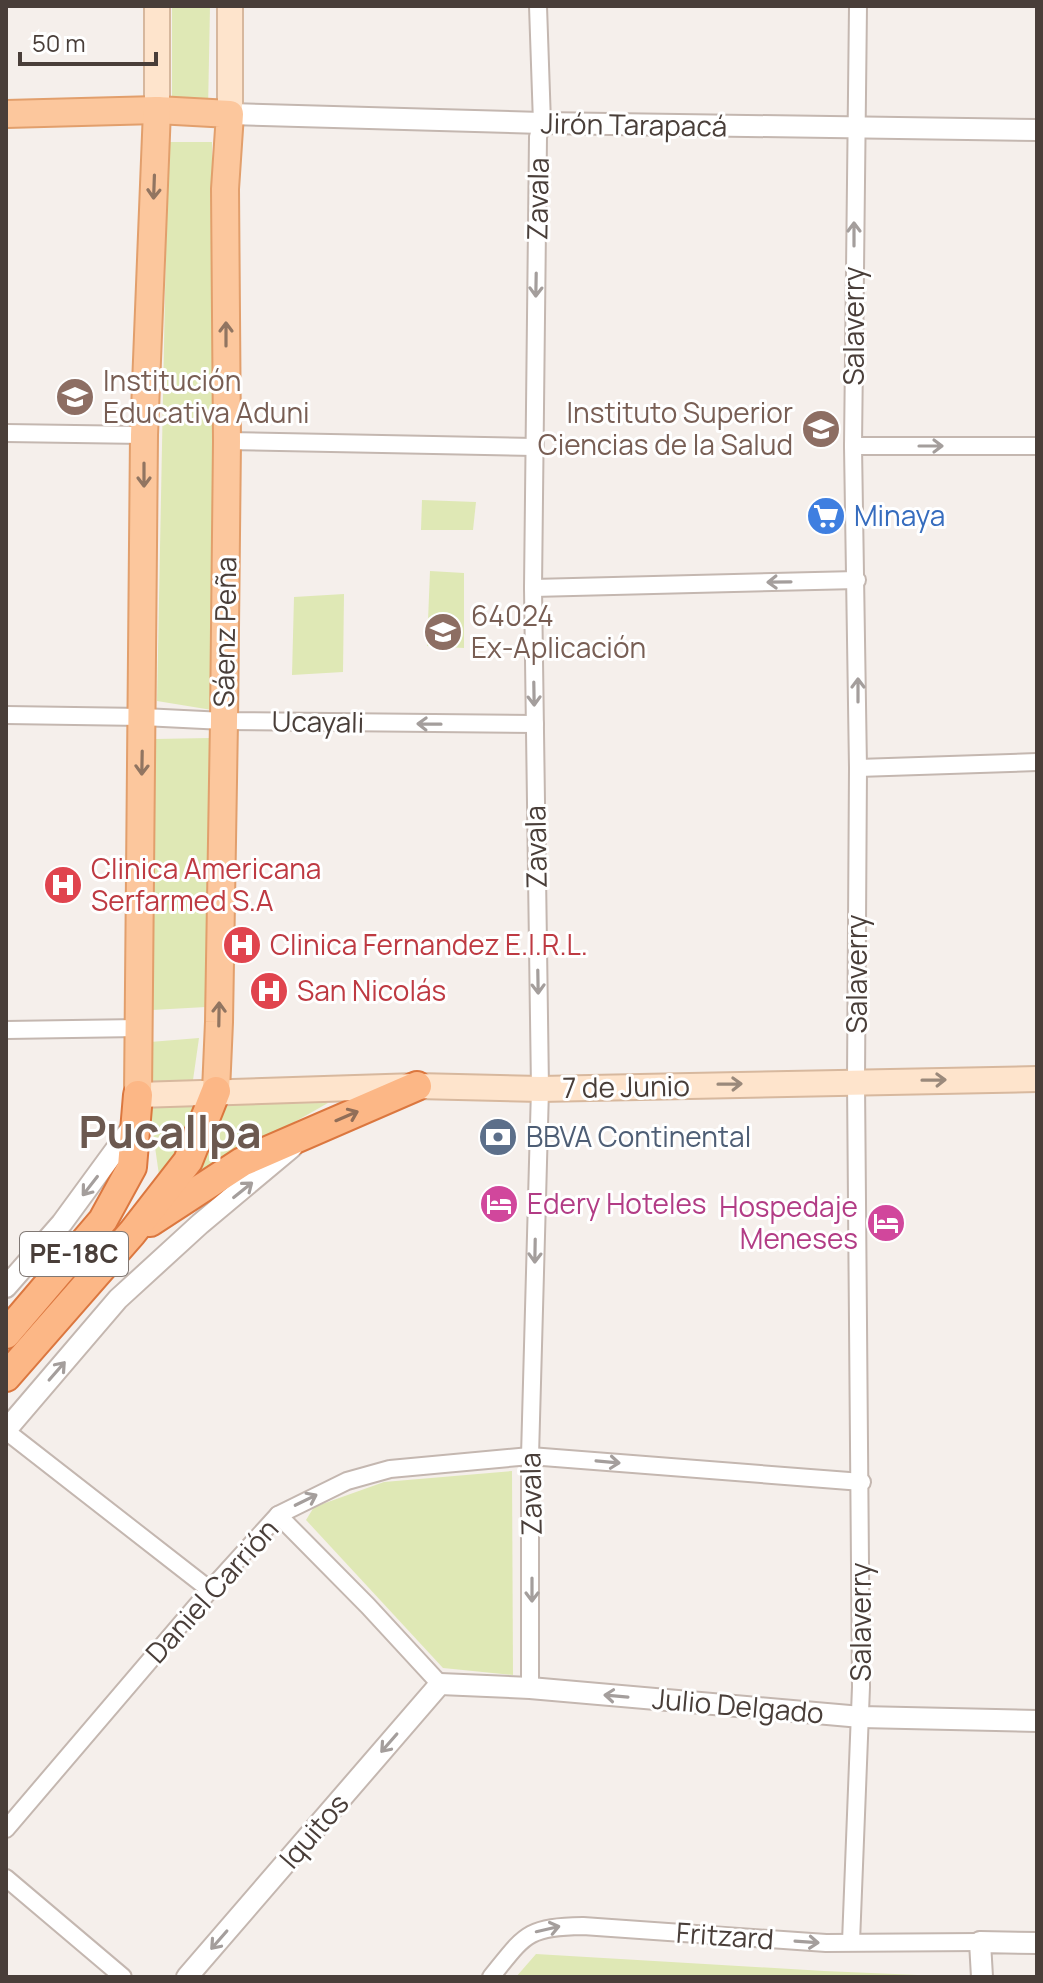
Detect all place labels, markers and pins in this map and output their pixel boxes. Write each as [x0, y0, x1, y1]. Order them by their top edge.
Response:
place label: Institución Educativa Aduni [103, 361, 310, 431]
school or university icon: Institución Educativa Aduni [54, 376, 96, 418]
place label: Instituto Superior Ciencias de la Salud [538, 393, 793, 463]
school or university icon: Instituto Superior Ciencias de la Salud [800, 408, 842, 450]
supermarket icon: Minaya [805, 495, 847, 537]
place label: Minaya [854, 496, 945, 534]
place label: 64024 Ex-Aplicación [471, 596, 646, 666]
school or university icon: 64024 Ex-Aplicación [422, 611, 464, 653]
place label: Clinica Americana Serfarmed S.A [91, 849, 321, 919]
hospital icon: Clinica Americana Serfarmed S.A [42, 864, 84, 906]
hospital icon: Clinica Fernandez E.I.R.L. [221, 924, 263, 966]
place label: Clinica Fernandez E.I.R.L. [270, 925, 588, 963]
hospital icon: San Nicolás [248, 970, 290, 1012]
place label: San Nicolás [297, 971, 446, 1009]
bank icon: BBVA Continental [477, 1116, 519, 1158]
place label: BBVA Continental [526, 1117, 751, 1155]
hotel icon: Edery Hoteles [478, 1183, 520, 1225]
place label: Edery Hoteles [527, 1184, 707, 1222]
place label: Hospedaje Meneses [719, 1187, 858, 1257]
hotel icon: Hospedaje Meneses [865, 1202, 907, 1244]

